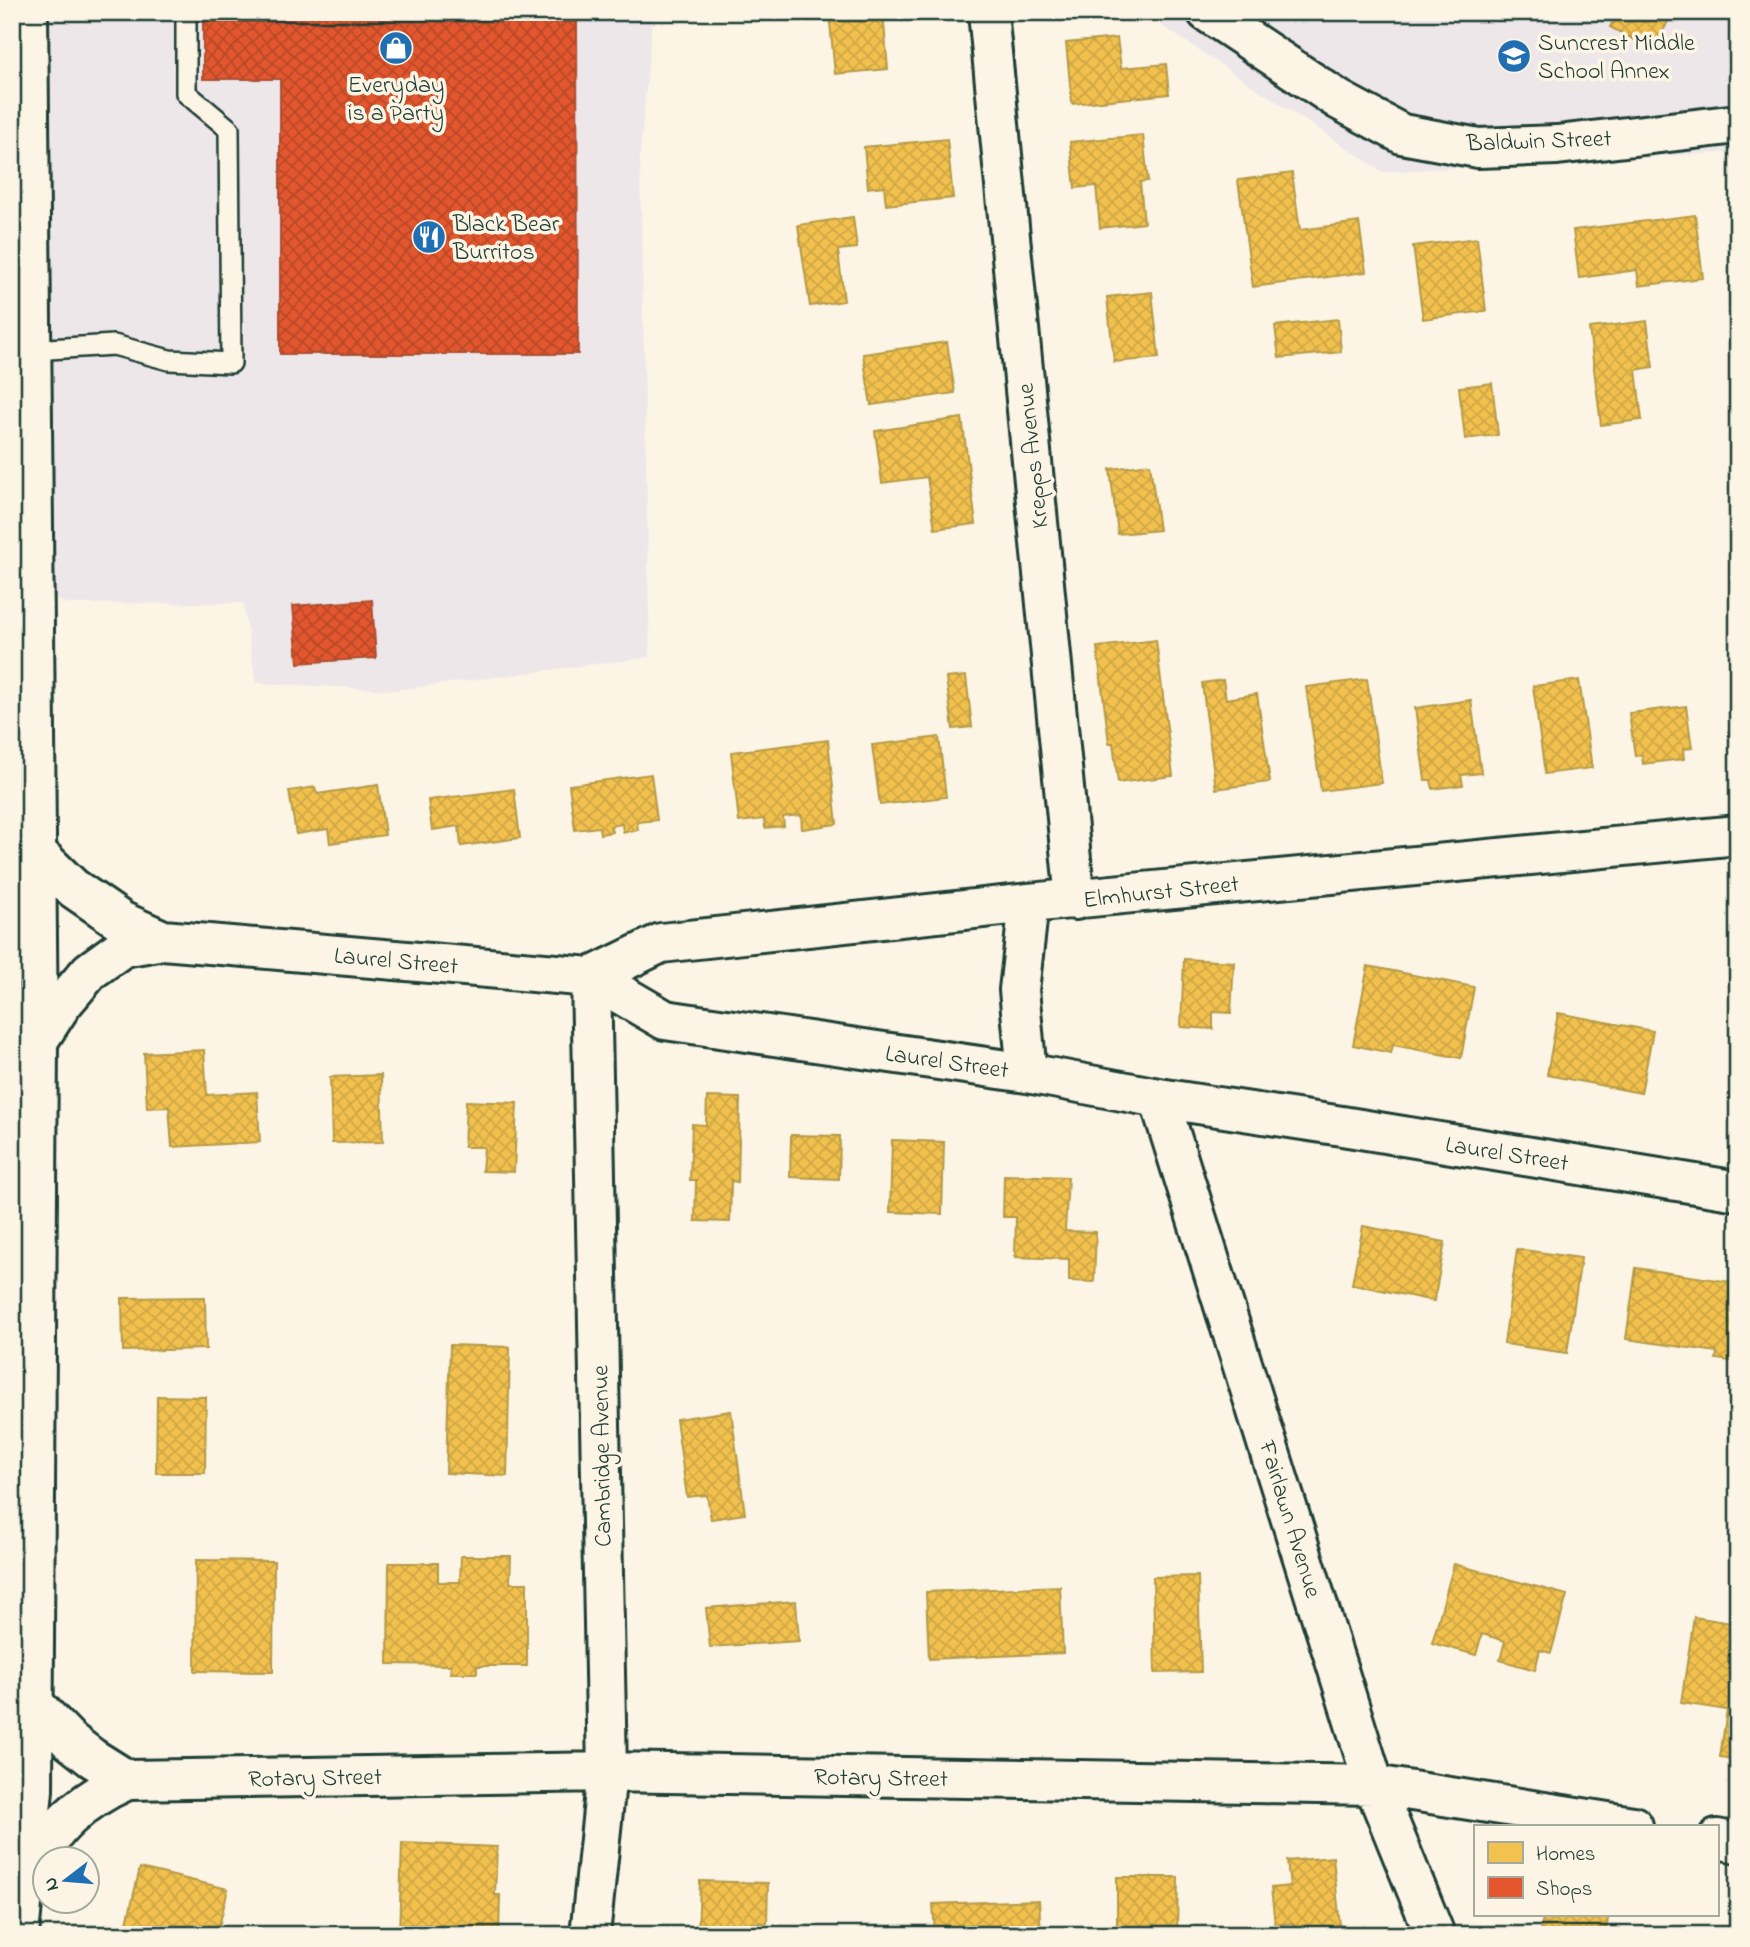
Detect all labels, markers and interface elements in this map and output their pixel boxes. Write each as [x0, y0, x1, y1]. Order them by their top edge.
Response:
place label: Suncrest Middle School Annex [1538, 27, 1695, 90]
shop icon: Everyday is a Party [377, 29, 415, 67]
school or university icon: Suncrest Middle School Annex [1495, 37, 1533, 75]
place label: Everyday is a Party [348, 69, 444, 133]
street label: Baldwin Street [1465, 122, 1612, 163]
place label: Black Bear Burritos [452, 208, 560, 271]
restaurant icon: Black Bear Burritos [410, 218, 448, 256]
street label: Krepps Avenue [1009, 381, 1060, 530]
street label: Elmhurst Street [1082, 868, 1241, 919]
street label: Laurel Street [332, 940, 459, 985]
street label: Laurel Street [883, 1038, 1011, 1089]
street label: Laurel Street [1443, 1128, 1571, 1182]
street label: Cambridge Avenue [584, 1364, 623, 1547]
street label: Fairlawn Avenue [1248, 1436, 1329, 1603]
street label: Rotary Street [248, 1761, 382, 1799]
street label: Rotary Street [814, 1761, 948, 1799]
legend [1474, 1825, 1718, 1916]
text: Homes [1536, 1840, 1596, 1870]
north arrow [32, 1846, 102, 1916]
text: N [37, 1874, 67, 1894]
text: Shops [1536, 1875, 1593, 1905]

